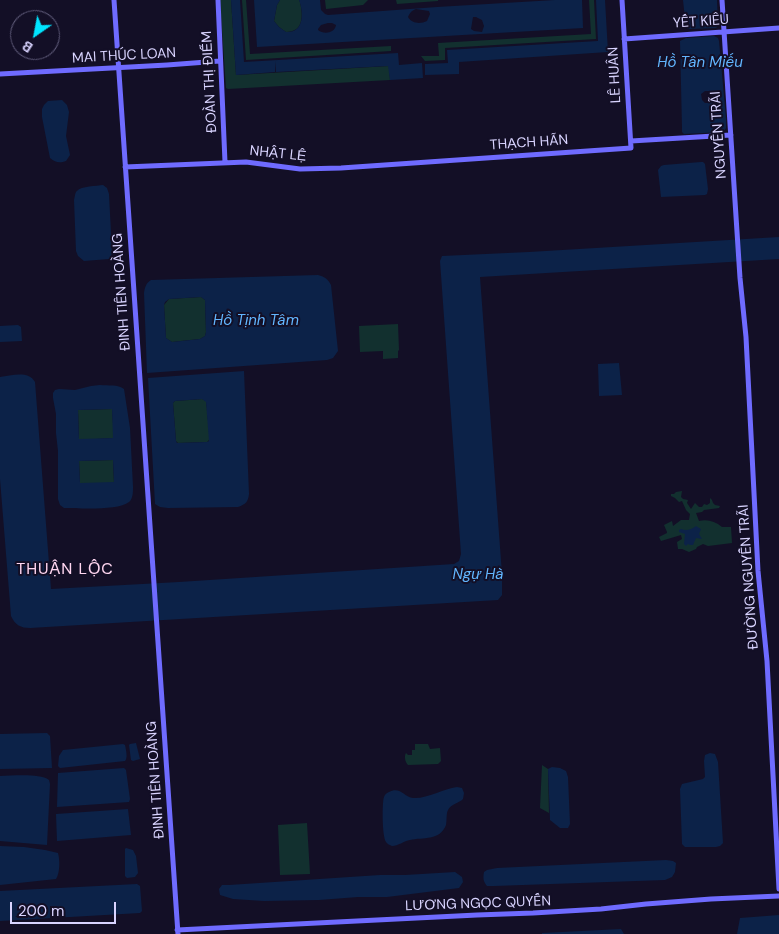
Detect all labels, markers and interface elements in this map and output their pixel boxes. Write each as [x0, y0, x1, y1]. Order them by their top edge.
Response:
north arrow [10, 10, 60, 60]
street label: YẾT KIÊU [672, 12, 730, 32]
street label: ĐOÀN THỊ ĐIỂM [199, 31, 221, 133]
text: B [19, 37, 36, 57]
street label: MAI THÚC LOAN [72, 45, 176, 67]
street label: LÊ HUÂN [605, 46, 625, 104]
water label: Hồ Tân Miếu [657, 54, 743, 72]
street label: NGUYỄN TRÃI [708, 91, 730, 179]
street label: THẠCH HÃN [489, 132, 569, 154]
street label: NHẬT LỆ [249, 143, 307, 165]
street label: ĐINH TIÊN HOÀNG [110, 233, 134, 351]
water label: Hồ Tịnh Tâm [213, 312, 299, 330]
street label: ĐƯỜNG NGUYỄN TRÃI [736, 504, 762, 650]
district label: THUẬN LỘC [15, 560, 115, 580]
water label: Ngự Hà [453, 566, 503, 584]
street label: ĐINH TIÊN HOÀNG [144, 721, 168, 839]
scale bar [12, 892, 119, 924]
street label: LƯƠNG NGỌC QUYẾN [405, 893, 551, 915]
text: 200 m [18, 901, 64, 921]

